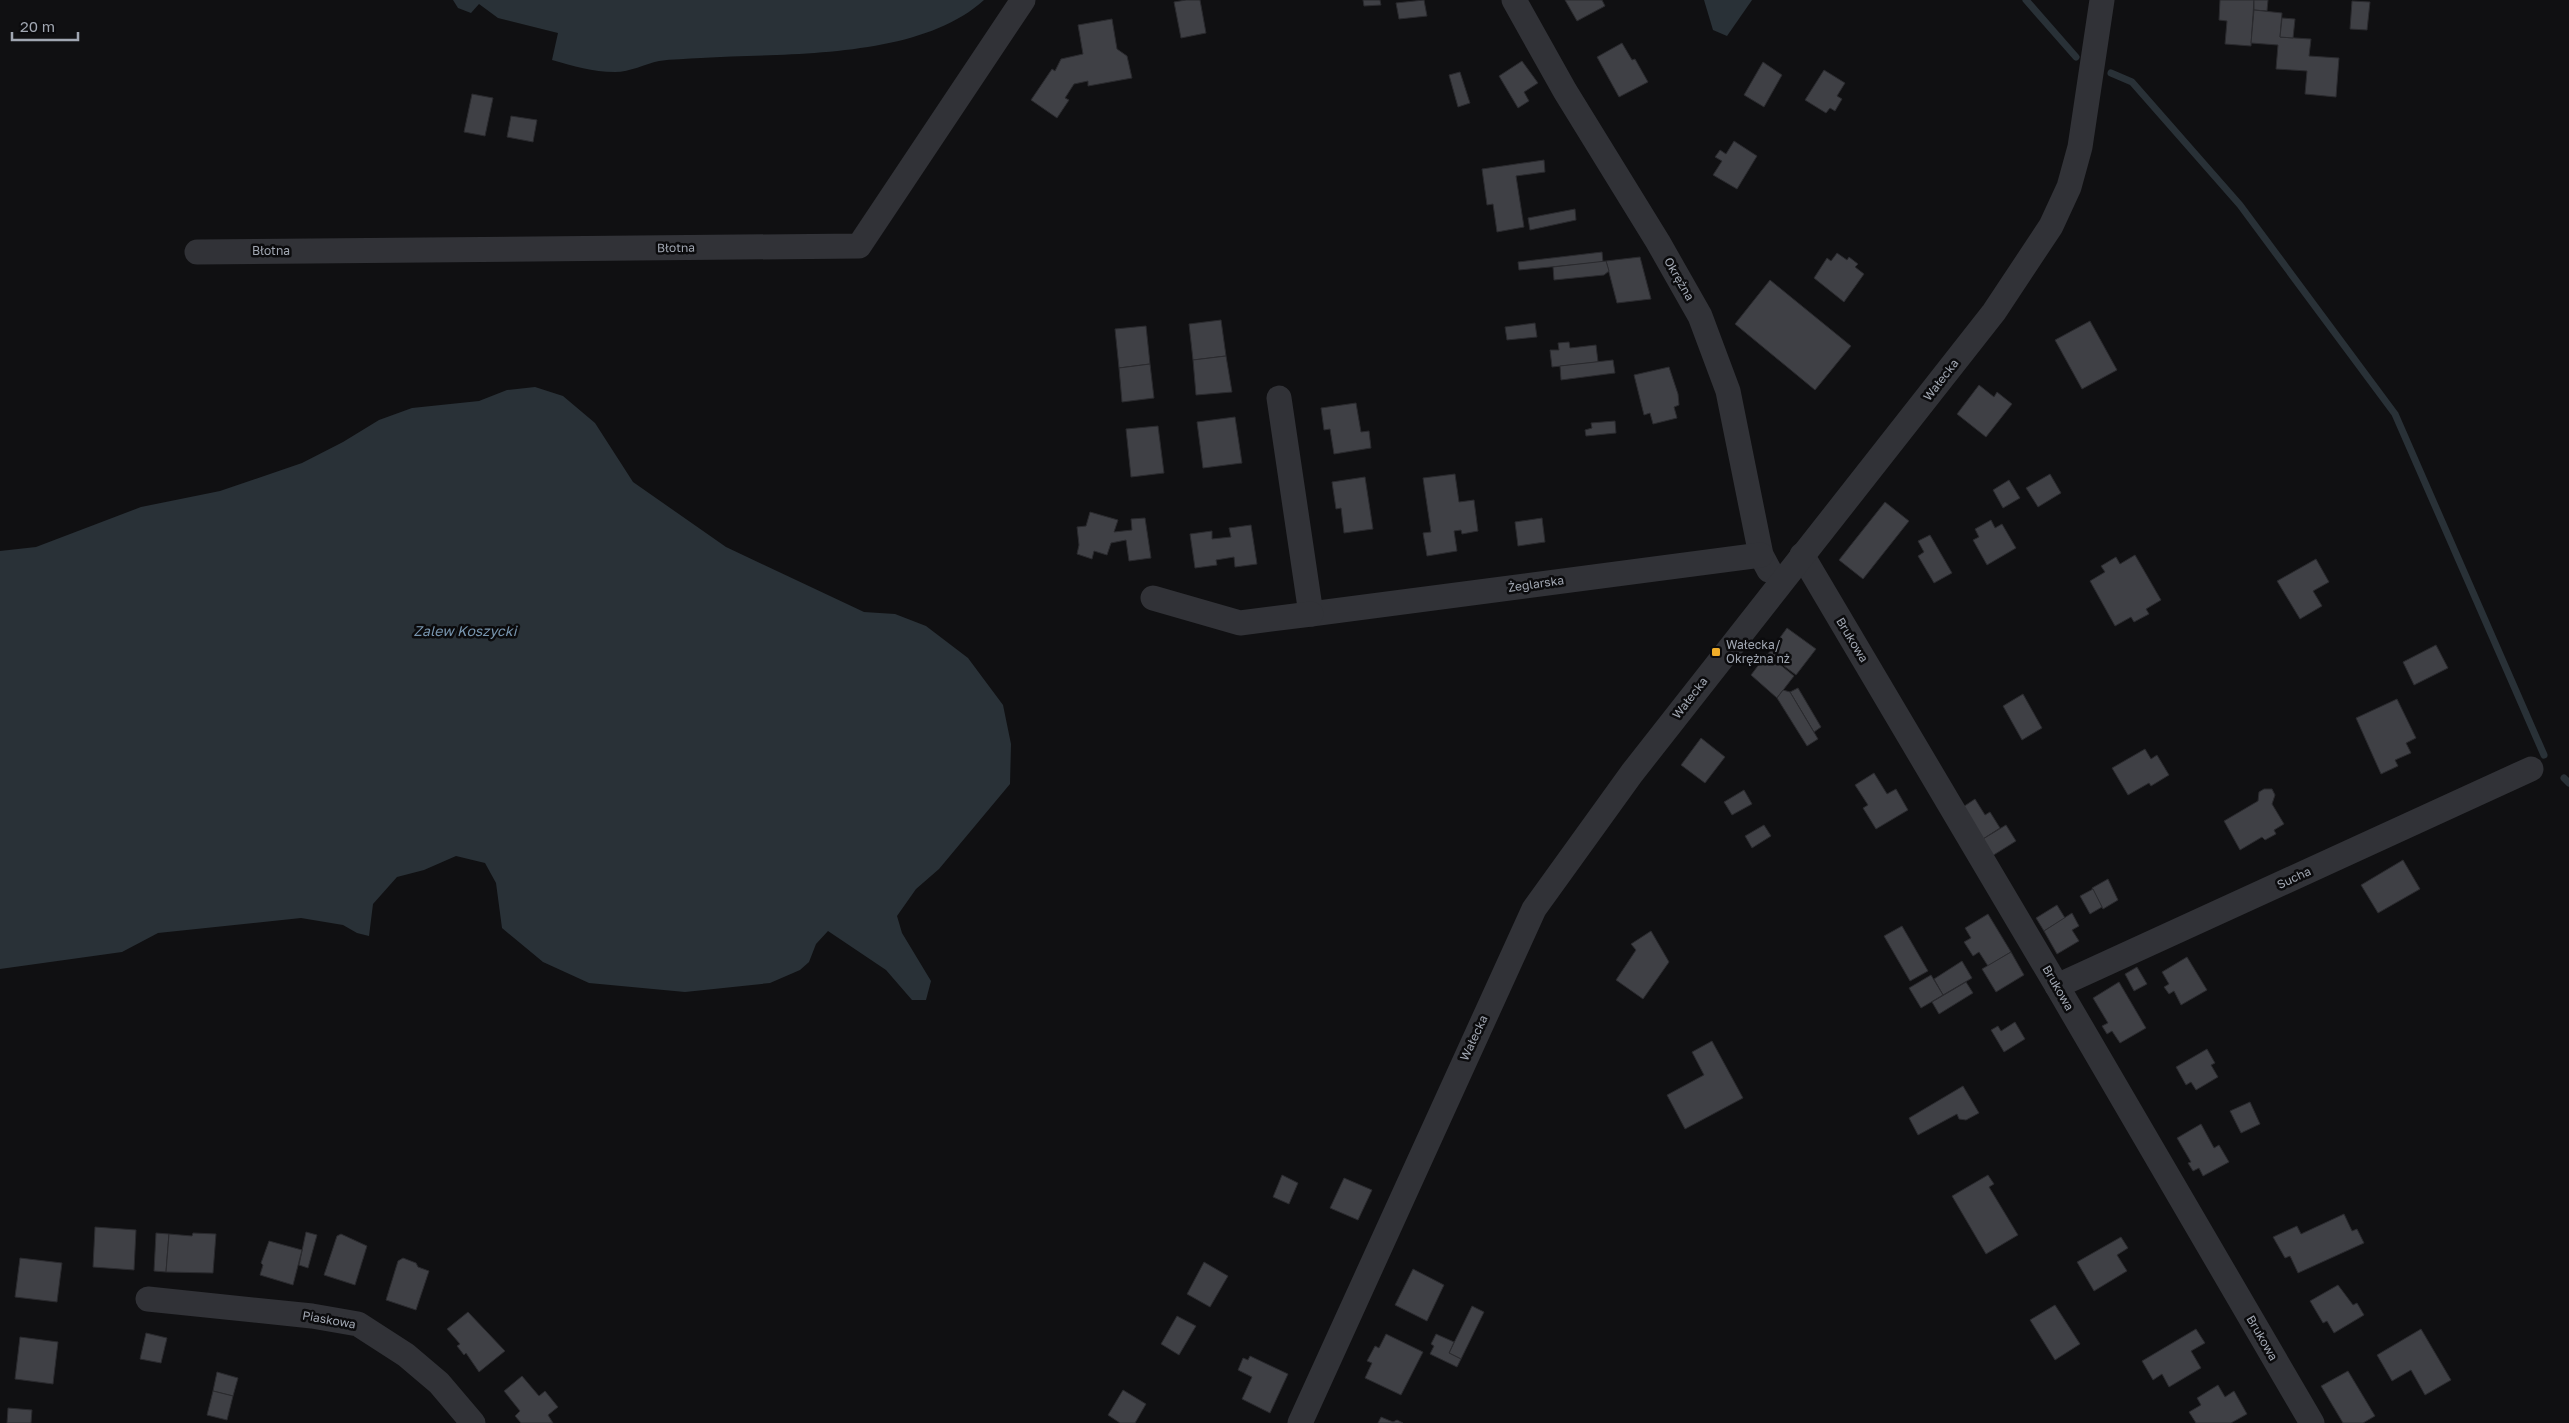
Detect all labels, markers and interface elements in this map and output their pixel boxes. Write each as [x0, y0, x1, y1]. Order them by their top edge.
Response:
scale bar [12, 10, 79, 42]
text: 20 m [20, 17, 55, 35]
street label: Błotna [657, 240, 695, 255]
street label: Błotna [252, 243, 290, 258]
street label: Okrężna [1661, 254, 1698, 303]
street label: Wałecka [1920, 356, 1962, 404]
street label: Żeglarska [1507, 572, 1565, 595]
street label: Brukowa [1833, 615, 1872, 665]
water label: Zalew Koszycki [414, 622, 519, 639]
place label: Wałecka/ Okrężna nż [1726, 637, 1790, 666]
marker: Wałecka/ Okrężna nż [1710, 646, 1722, 658]
street label: Wałecka [1669, 674, 1711, 722]
street label: Sucha [2274, 863, 2313, 892]
street label: Brukowa [2039, 962, 2077, 1013]
street label: Wałecka [1456, 1013, 1491, 1063]
street label: Piaskowa [301, 1307, 357, 1332]
street label: Brukowa [2243, 1312, 2281, 1363]

